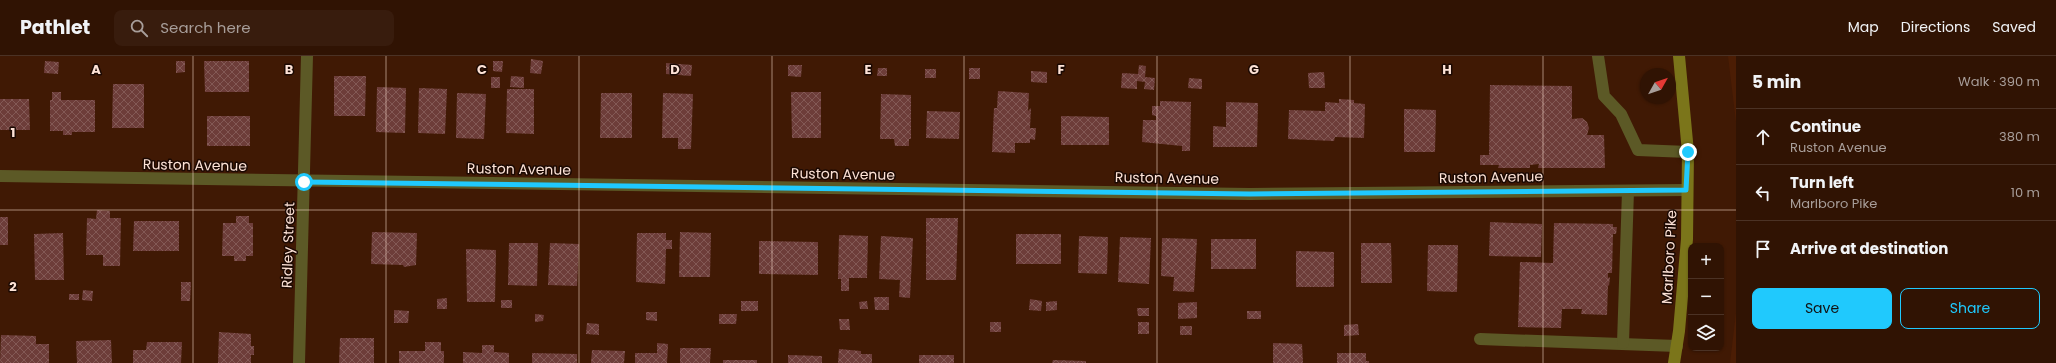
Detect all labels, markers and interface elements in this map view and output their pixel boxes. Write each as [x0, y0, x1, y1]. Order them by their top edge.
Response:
search box [114, 10, 394, 46]
text: Pathlet [20, 14, 90, 41]
icon: search [128, 17, 150, 39]
text: Search here [160, 17, 251, 38]
text: Map [1848, 17, 1879, 37]
text: Directions [1901, 17, 1970, 37]
text: Saved [1992, 17, 2036, 37]
text: A [91, 60, 101, 79]
text: B [285, 60, 294, 79]
text: C [477, 60, 487, 79]
text: D [670, 60, 680, 79]
text: E [864, 60, 872, 79]
text: F [1057, 60, 1065, 79]
text: G [1249, 60, 1259, 79]
text: H [1442, 60, 1452, 79]
north arrow [1640, 68, 1676, 104]
text: 5 min [1752, 70, 1801, 94]
text: Walk · 390 m [1958, 72, 2040, 91]
text: Continue [1790, 116, 1861, 137]
text: 1 [11, 123, 15, 142]
icon: ahead [1752, 126, 1774, 148]
text: 380 m [1999, 127, 2040, 146]
text: Ruston Avenue [1790, 138, 1887, 157]
route end [1679, 143, 1697, 161]
street label: Ruston Avenue [143, 154, 248, 176]
street label: Ruston Avenue [467, 158, 572, 180]
street label: Ruston Avenue [791, 163, 896, 185]
street label: Ruston Avenue [1439, 166, 1544, 188]
street label: Ruston Avenue [1115, 167, 1220, 189]
text: Turn left [1790, 172, 1854, 193]
route start [295, 173, 313, 191]
icon: left [1752, 182, 1774, 204]
text: 10 m [2011, 183, 2040, 202]
text: Marlboro Pike [1790, 194, 1877, 213]
street label: Ridley Street [277, 202, 299, 288]
street label: Marlboro Pike [1657, 209, 1681, 304]
icon: arrive [1752, 238, 1774, 260]
text: Arrive at destination [1790, 238, 1948, 259]
map controls [1688, 243, 1724, 351]
button: + [1688, 243, 1724, 279]
text: 2 [9, 277, 17, 296]
button: − [1688, 279, 1724, 315]
button: Save [1752, 288, 1892, 329]
button: Share [1900, 288, 2040, 329]
button: layers [1688, 315, 1724, 351]

